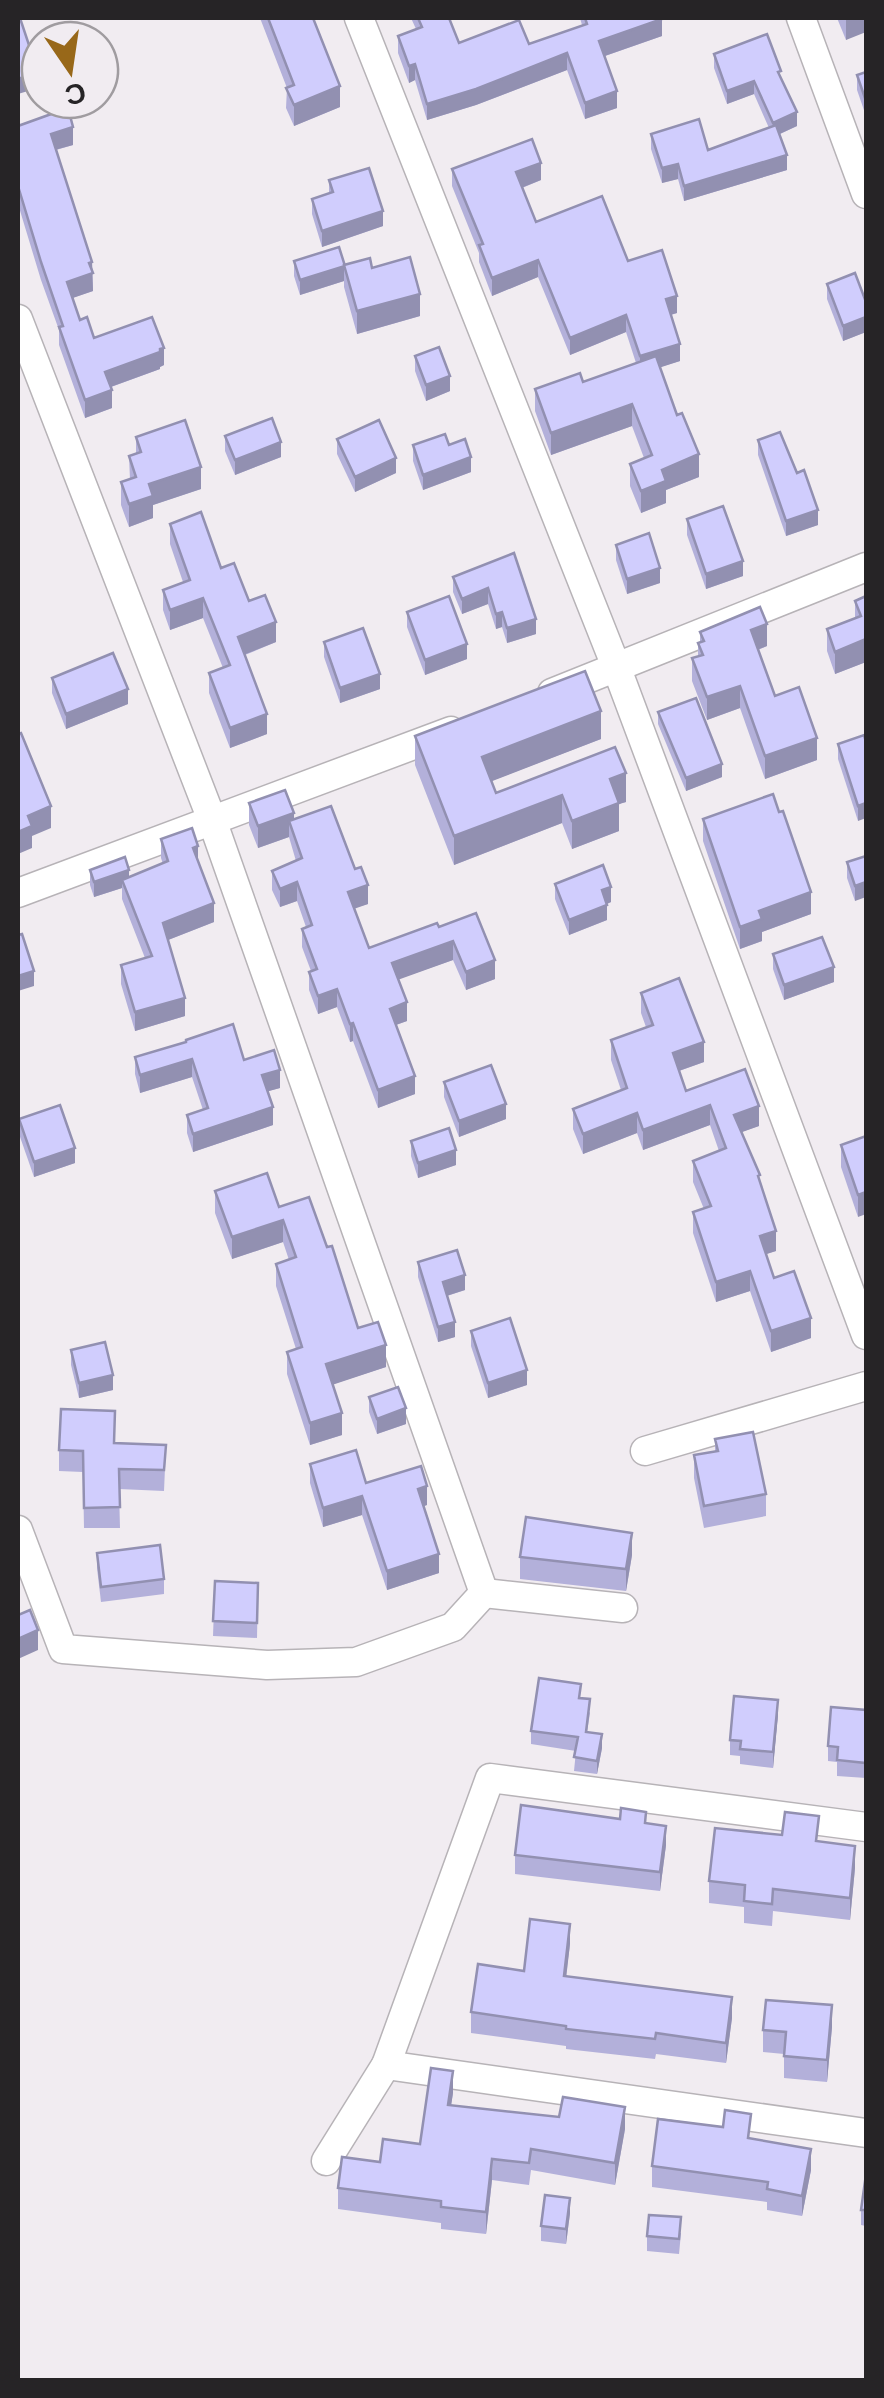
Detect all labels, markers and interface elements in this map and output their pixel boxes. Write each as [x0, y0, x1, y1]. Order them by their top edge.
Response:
north arrow [20, 20, 120, 120]
text: С [62, 76, 89, 112]

